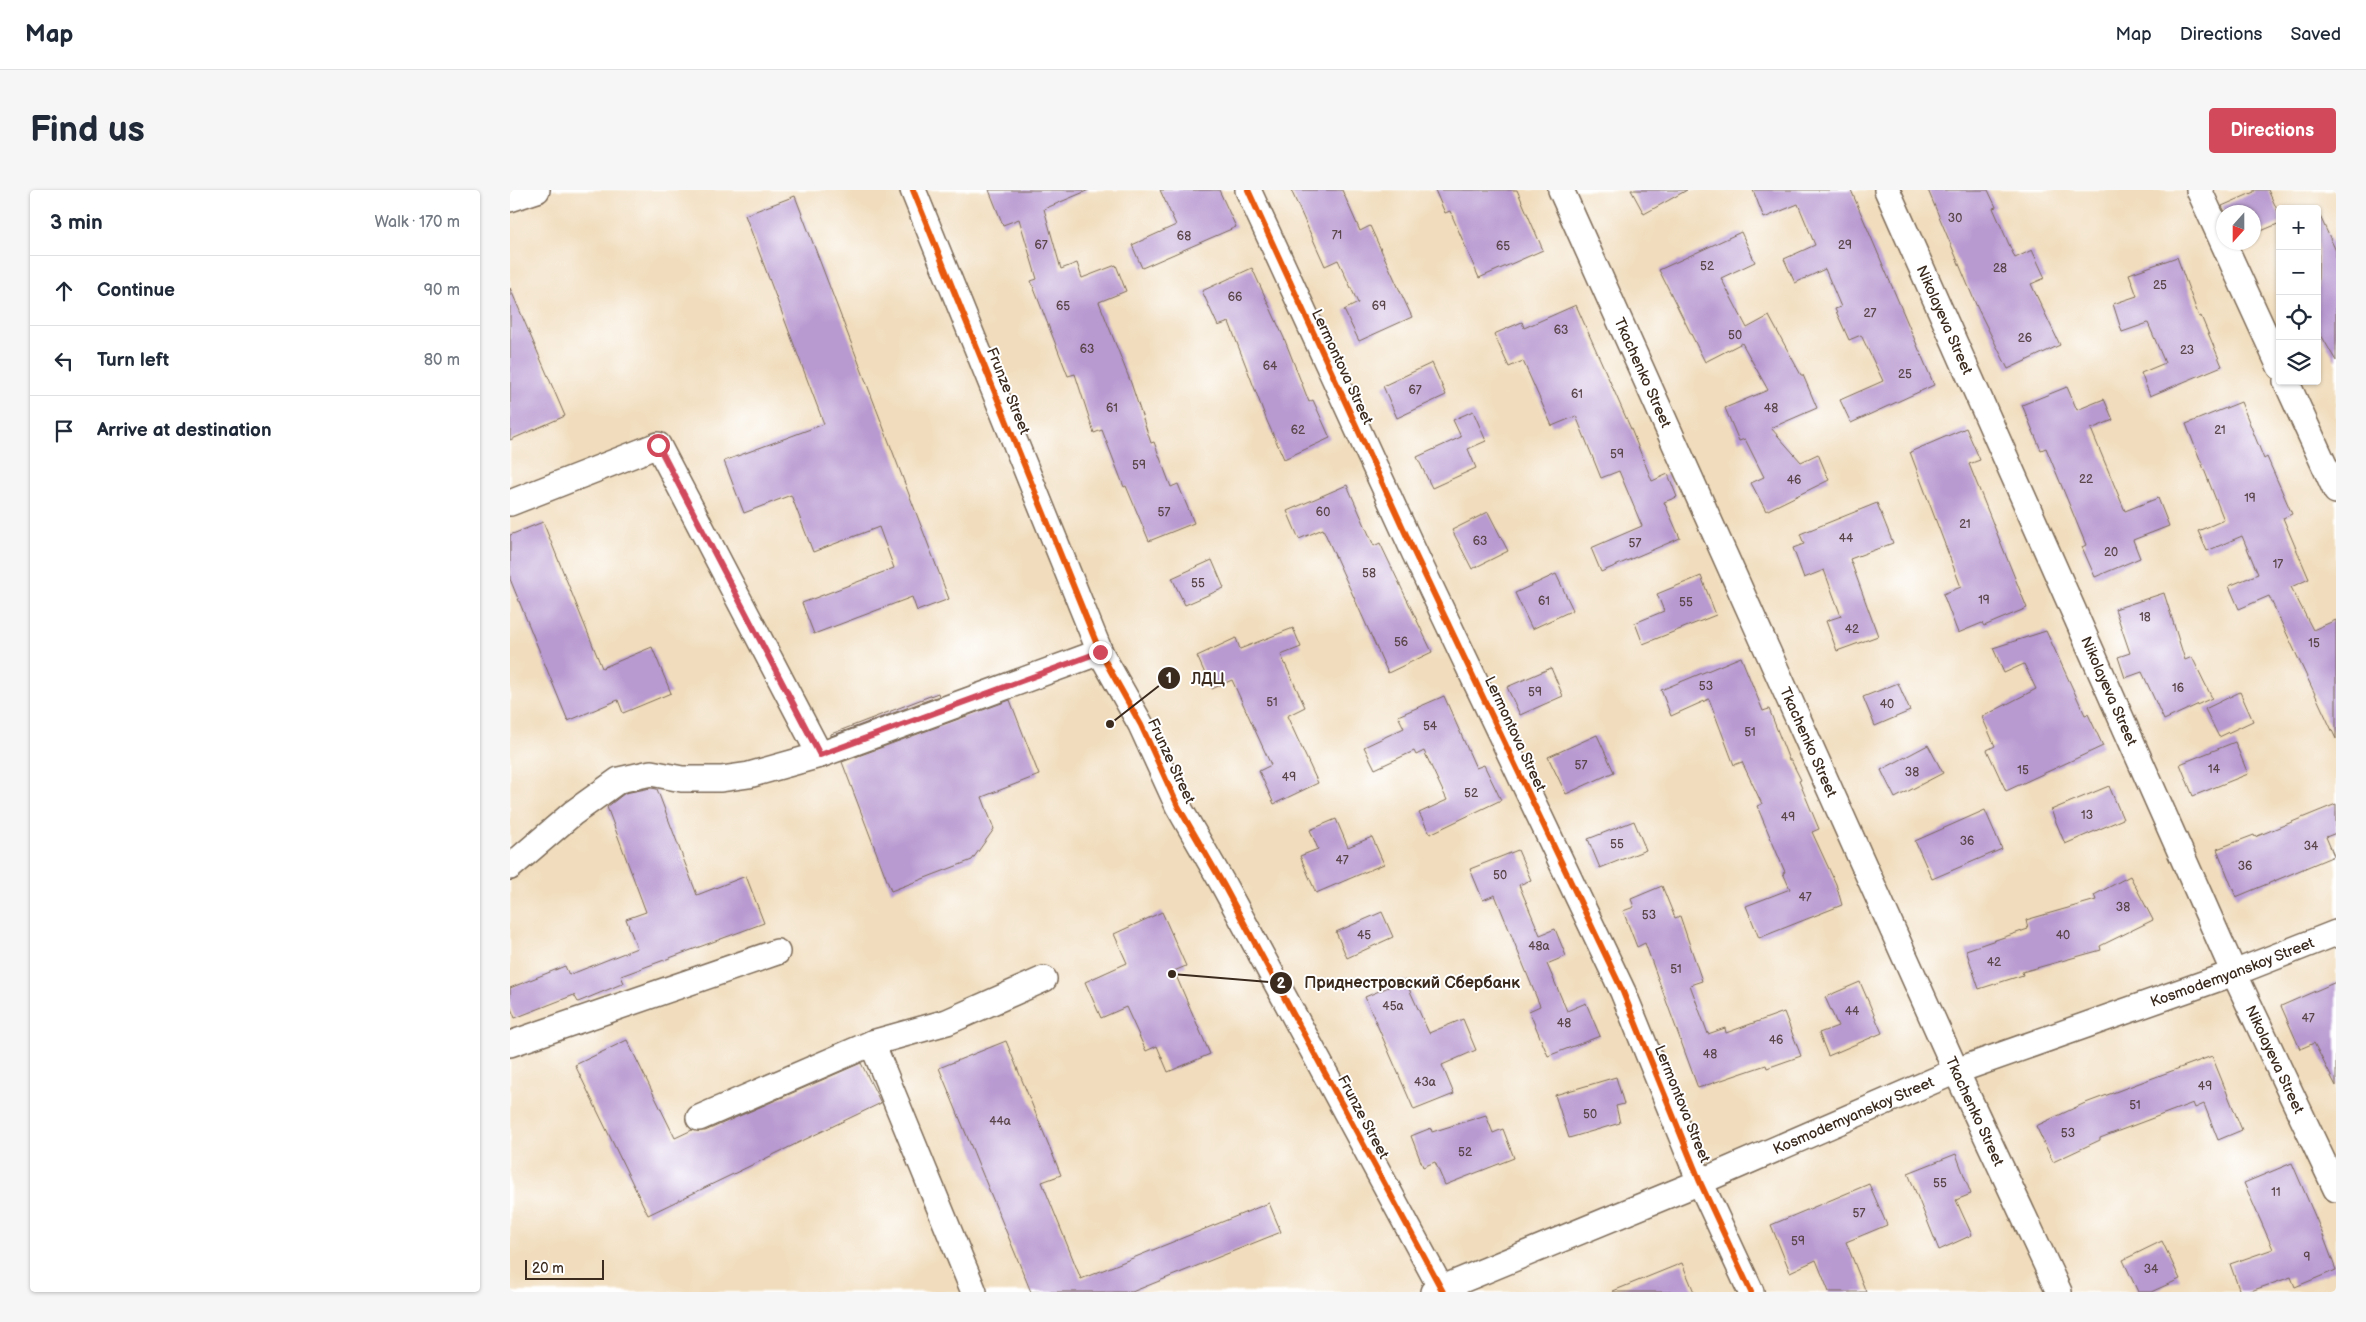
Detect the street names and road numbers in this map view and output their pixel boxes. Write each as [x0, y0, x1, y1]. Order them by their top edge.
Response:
street label: Nikolayeva Street [1912, 262, 1977, 378]
street label: Lermontova Street [1307, 306, 1377, 428]
street label: Tkachenko Street [1610, 315, 1676, 431]
street label: Frunze Street [982, 345, 1034, 438]
street label: Nikolayeva Street [2077, 633, 2142, 749]
street label: Lermontova Street [1480, 673, 1550, 795]
street label: Tkachenko Street [1776, 684, 1842, 800]
street label: Frunze Street [1143, 715, 1199, 807]
street label: Kosmodemyanskoy Street [2148, 933, 2317, 1011]
street label: Nikolayeva Street [2241, 1002, 2309, 1117]
street label: Lermontova Street [1650, 1043, 1714, 1166]
street label: Tkachenko Street [1941, 1054, 2009, 1169]
street label: Frunze Street [1333, 1072, 1393, 1162]
street label: Kosmodemyanskoy Street [1770, 1072, 1937, 1159]

